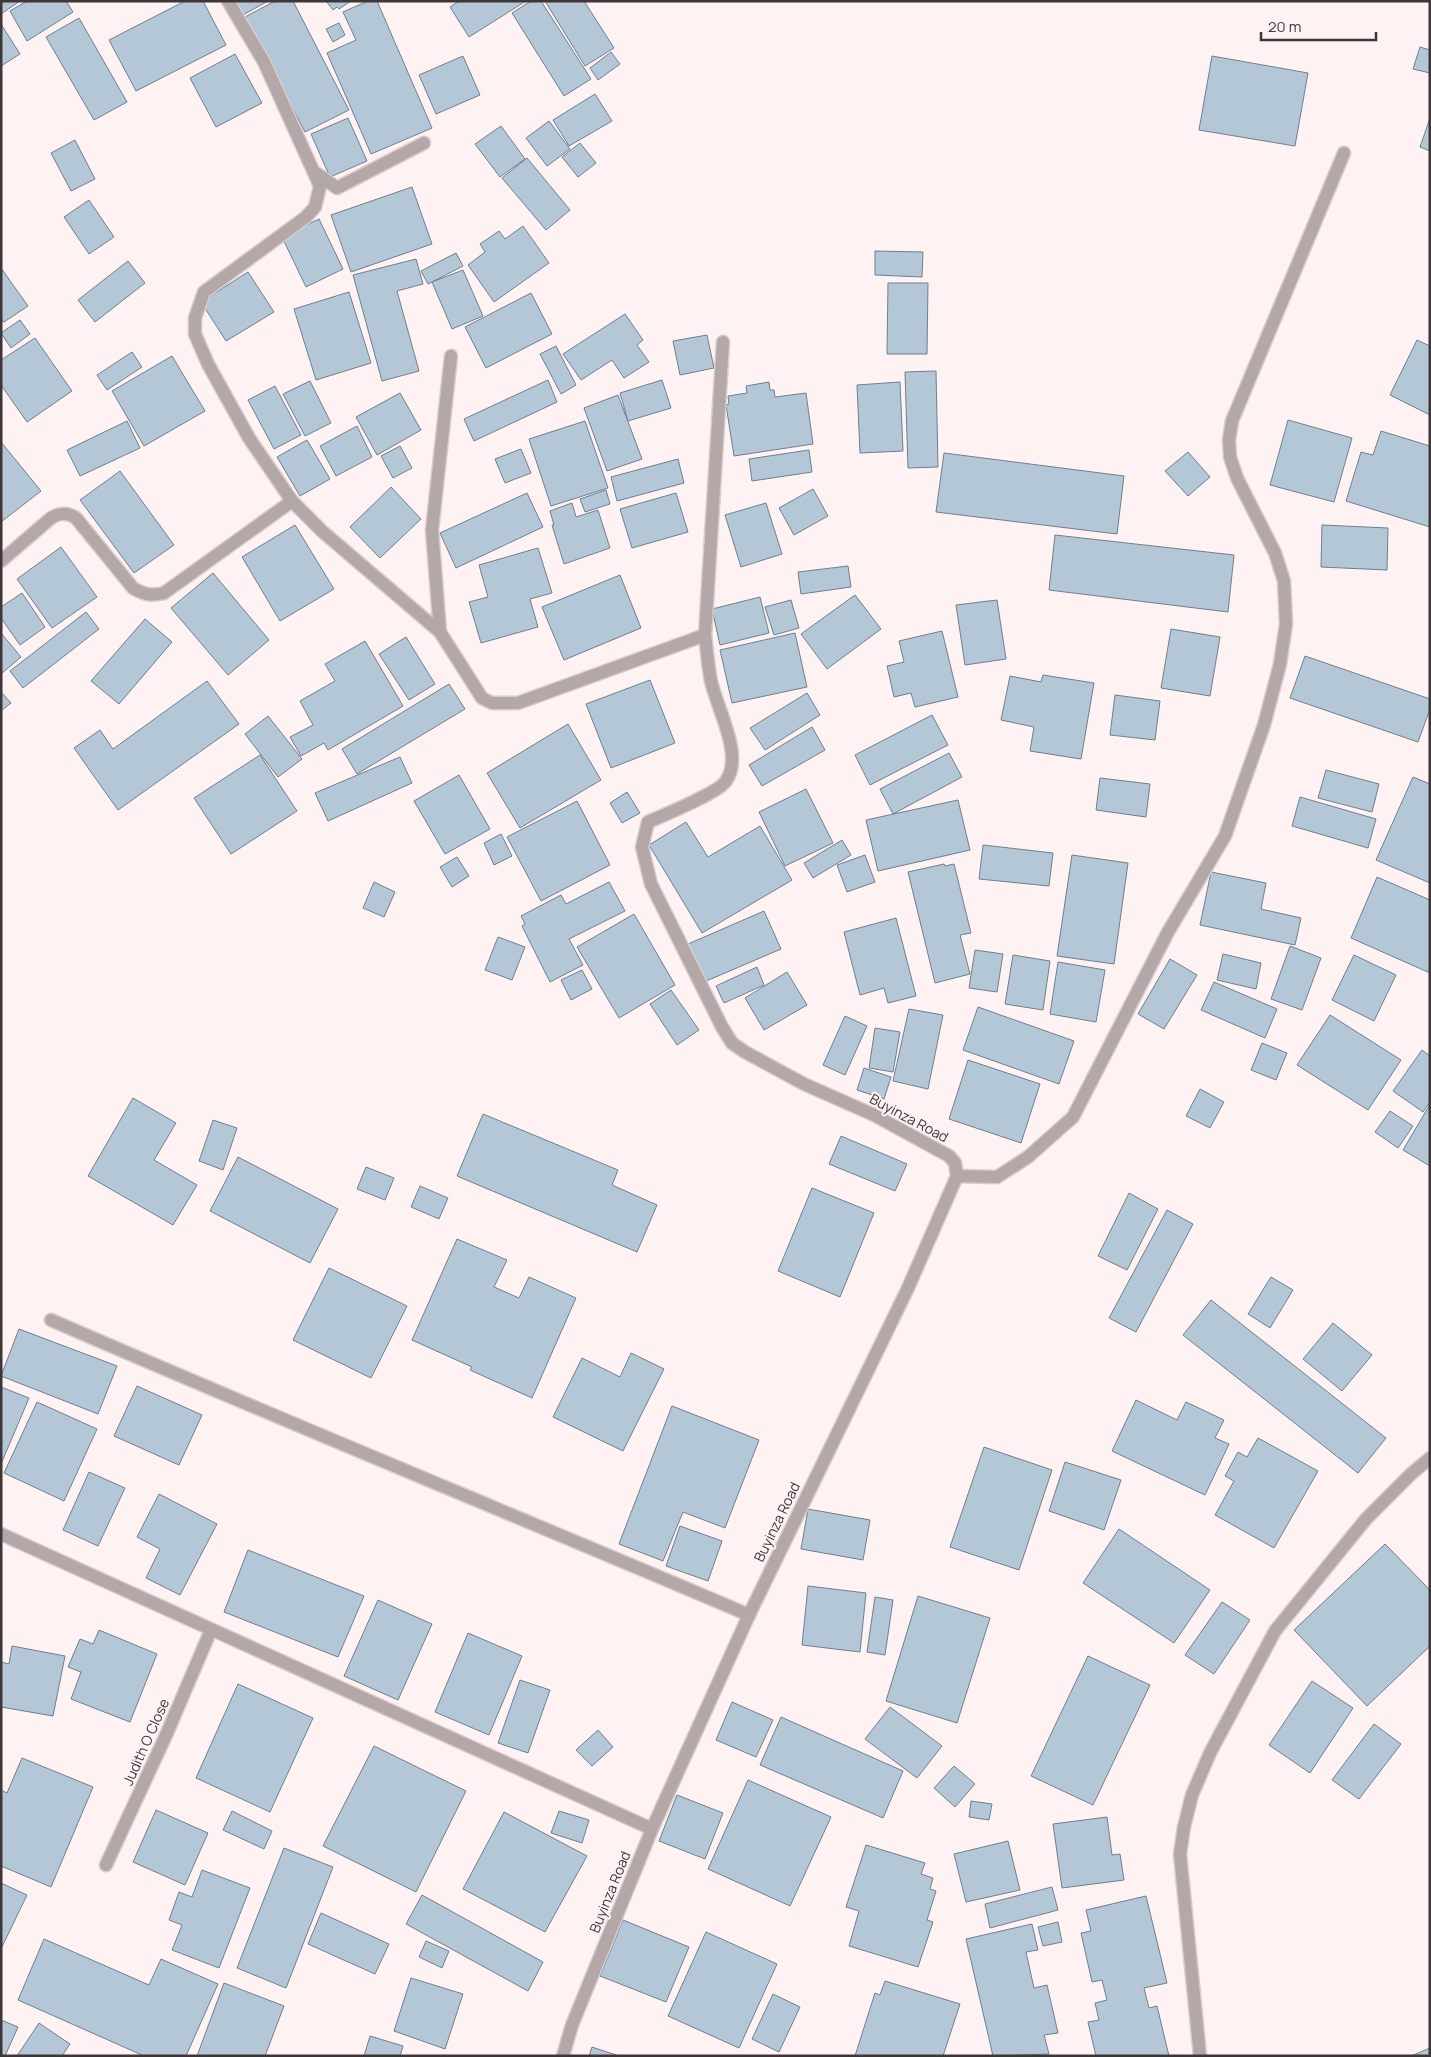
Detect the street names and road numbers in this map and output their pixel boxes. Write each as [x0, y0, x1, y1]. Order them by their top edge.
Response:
street label: Buyinza Road [867, 1089, 952, 1146]
street label: Buyinza Road [749, 1479, 804, 1565]
street label: Judith O Close [118, 1695, 173, 1788]
street label: Buyinza Road [585, 1848, 635, 1936]

